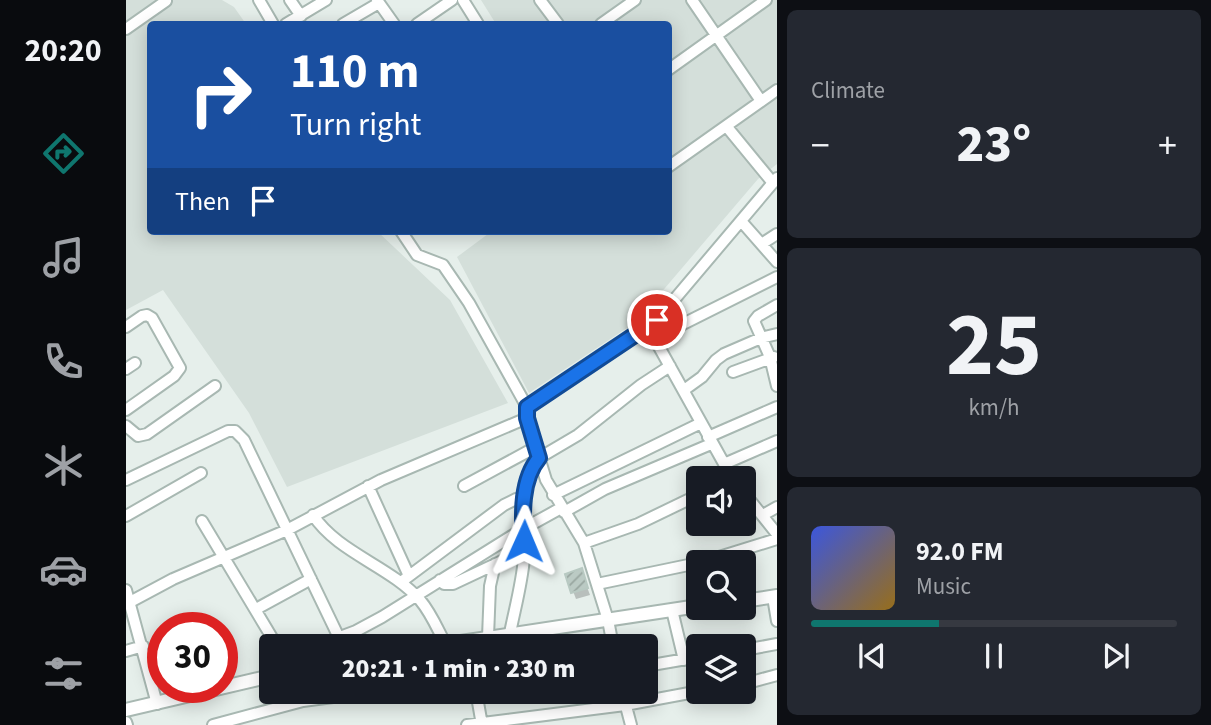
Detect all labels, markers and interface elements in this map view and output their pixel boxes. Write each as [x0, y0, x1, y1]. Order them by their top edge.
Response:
text: 20:20 [24, 28, 102, 74]
text: 110 m [290, 37, 419, 107]
icon: right [175, 49, 266, 140]
text: Climate [811, 74, 885, 107]
text: Turn right [290, 102, 421, 148]
text: 23° [957, 108, 1031, 182]
text: − [811, 119, 830, 173]
text: + [1158, 119, 1177, 173]
icon: directions [39, 129, 88, 178]
icon: arrive [244, 182, 282, 220]
text: Then [175, 183, 230, 220]
icon: music [39, 233, 88, 282]
text: 25 [946, 281, 1042, 410]
pin [627, 290, 687, 350]
icon: arrive [638, 301, 676, 339]
icon: phone [39, 337, 88, 386]
text: km/h [968, 391, 1020, 424]
icon: climate [39, 441, 88, 490]
map controls [686, 466, 756, 704]
button: sound [686, 466, 756, 536]
position arrow [487, 504, 561, 578]
text: 92.0 FM [916, 533, 1004, 570]
icon: car [39, 545, 88, 594]
button: search [686, 550, 756, 620]
text: Music [916, 570, 971, 603]
speed limit sign: 30 [147, 612, 238, 703]
button: layers [686, 634, 756, 704]
icon: previous [853, 637, 891, 675]
icon: pause [975, 637, 1013, 675]
icon: next [1097, 637, 1135, 675]
icon: filters [39, 649, 88, 698]
text: 20:21 · 1 min · 230 m [342, 650, 575, 687]

